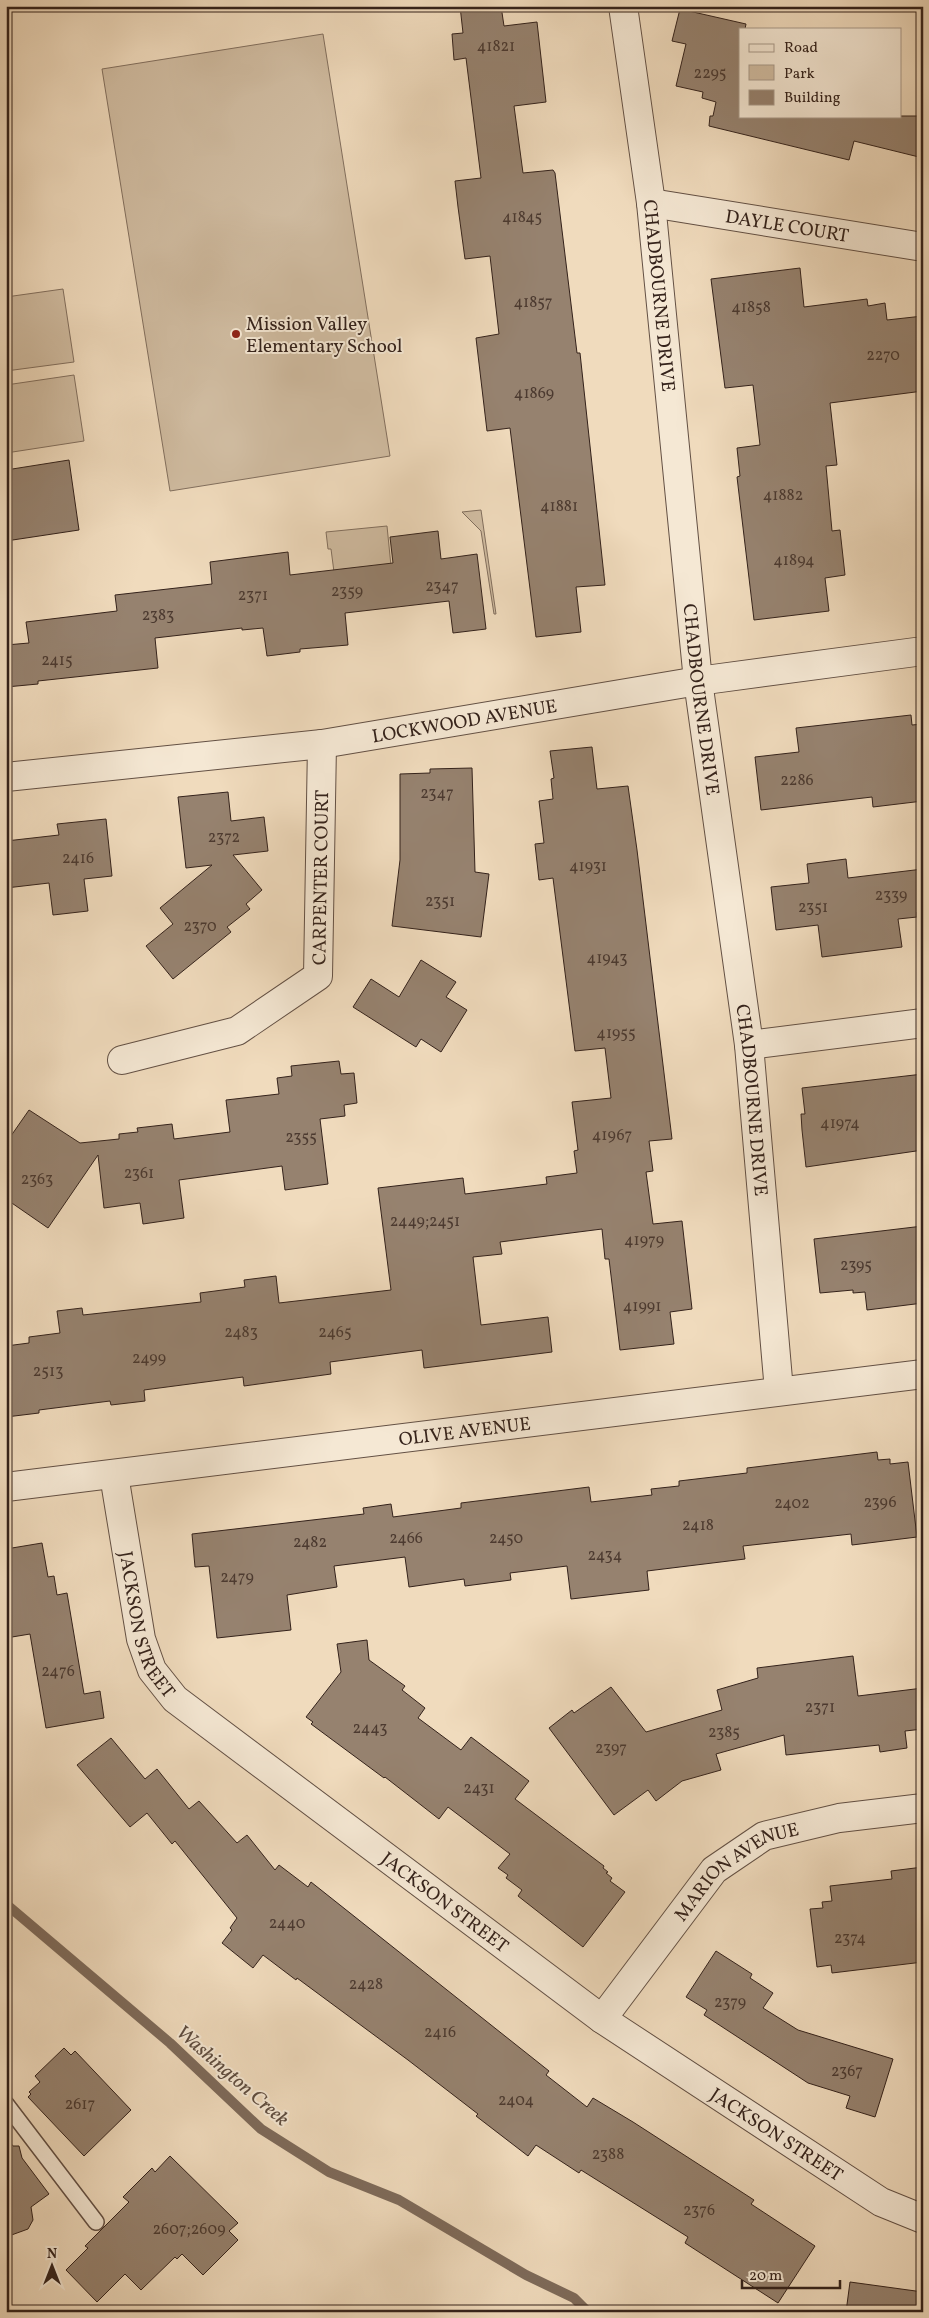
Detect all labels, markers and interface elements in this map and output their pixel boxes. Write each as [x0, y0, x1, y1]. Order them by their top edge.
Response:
legend [739, 28, 902, 118]
house number: 41821 [477, 36, 515, 58]
text: Road [784, 38, 818, 59]
house number: 2295 [694, 63, 726, 85]
text: Park [784, 64, 815, 85]
text: Building [784, 88, 841, 109]
street label: CHADBOURNE DRIVE [636, 198, 680, 393]
street label: DAYLE COURT [723, 204, 851, 250]
house number: 41845 [502, 207, 542, 229]
house number: 41857 [513, 292, 553, 314]
house number: 41858 [731, 297, 771, 319]
place label: Mission Valley Elementary School [246, 312, 403, 360]
marker: Mission Valley Elementary School [230, 328, 242, 340]
house number: 2270 [866, 345, 900, 367]
house number: 41869 [514, 383, 554, 405]
house number: 41882 [763, 485, 803, 507]
house number: 41881 [540, 496, 578, 518]
house number: 41894 [773, 550, 815, 572]
house number: 2347 [425, 576, 459, 598]
house number: 2359 [331, 581, 363, 603]
house number: 2371 [238, 585, 268, 607]
street label: CHADBOURNE DRIVE [675, 603, 725, 797]
house number: 2383 [142, 605, 174, 627]
house number: 2415 [41, 650, 73, 672]
street label: LOCKWOOD AVENUE [370, 694, 559, 750]
house number: 2286 [780, 770, 814, 792]
house number: 2347 [420, 783, 454, 805]
street label: CARPENTER COURT [307, 790, 336, 965]
house number: 2372 [208, 827, 240, 849]
house number: 2416 [62, 848, 94, 870]
house number: 41931 [569, 856, 607, 878]
house number: 2339 [875, 885, 907, 907]
house number: 2351 [425, 891, 455, 913]
house number: 2351 [798, 897, 828, 919]
house number: 2370 [183, 916, 217, 938]
house number: 41943 [587, 948, 627, 970]
street label: CHADBOURNE DRIVE [728, 1003, 773, 1197]
house number: 41955 [596, 1023, 636, 1045]
house number: 41974 [820, 1113, 860, 1135]
house number: 41967 [592, 1125, 633, 1147]
house number: 2355 [285, 1127, 317, 1149]
house number: 2361 [124, 1163, 154, 1185]
house number: 2363 [21, 1169, 53, 1191]
house number: 2449;2451 [390, 1211, 460, 1233]
house number: 41979 [624, 1230, 664, 1252]
house number: 2395 [840, 1255, 872, 1277]
house number: 41991 [623, 1296, 661, 1318]
house number: 2483 [224, 1322, 258, 1344]
house number: 2465 [318, 1322, 352, 1344]
house number: 2499 [132, 1348, 166, 1370]
house number: 2513 [33, 1361, 63, 1383]
street label: OLIVE AVENUE [397, 1411, 532, 1454]
house number: 2396 [863, 1492, 897, 1514]
house number: 2402 [774, 1493, 810, 1515]
house number: 2418 [682, 1515, 714, 1537]
house number: 2466 [389, 1528, 423, 1550]
house number: 2450 [489, 1528, 523, 1550]
house number: 2482 [293, 1532, 327, 1554]
house number: 2434 [588, 1545, 622, 1567]
street label: JACKSON STREET [112, 1549, 180, 1704]
house number: 2479 [220, 1567, 254, 1589]
house number: 2476 [41, 1661, 75, 1683]
house number: 2371 [805, 1697, 835, 1719]
house number: 2443 [353, 1718, 387, 1740]
house number: 2385 [708, 1722, 740, 1744]
house number: 2397 [595, 1738, 627, 1760]
house number: 2431 [463, 1778, 495, 1800]
street label: MARION AVENUE [669, 1817, 802, 1927]
street label: JACKSON STREET [375, 1847, 514, 1960]
house number: 2440 [269, 1913, 305, 1935]
house number: 2374 [834, 1928, 866, 1950]
house number: 2428 [349, 1974, 383, 1996]
house number: 2379 [714, 1992, 746, 2014]
water label: Washington Creek [169, 2019, 294, 2134]
house number: 2416 [424, 2022, 456, 2044]
house number: 2367 [831, 2061, 863, 2083]
street label: JACKSON STREET [704, 2082, 847, 2189]
house number: 2404 [498, 2090, 534, 2112]
house number: 2617 [65, 2094, 96, 2116]
house number: 2388 [592, 2144, 624, 2166]
house number: 2376 [683, 2200, 715, 2222]
house number: 2607;2609 [153, 2219, 225, 2241]
north arrow [28, 2240, 78, 2290]
text: N [47, 2245, 57, 2264]
scale bar [742, 2258, 839, 2290]
text: 20 m [749, 2266, 782, 2287]

